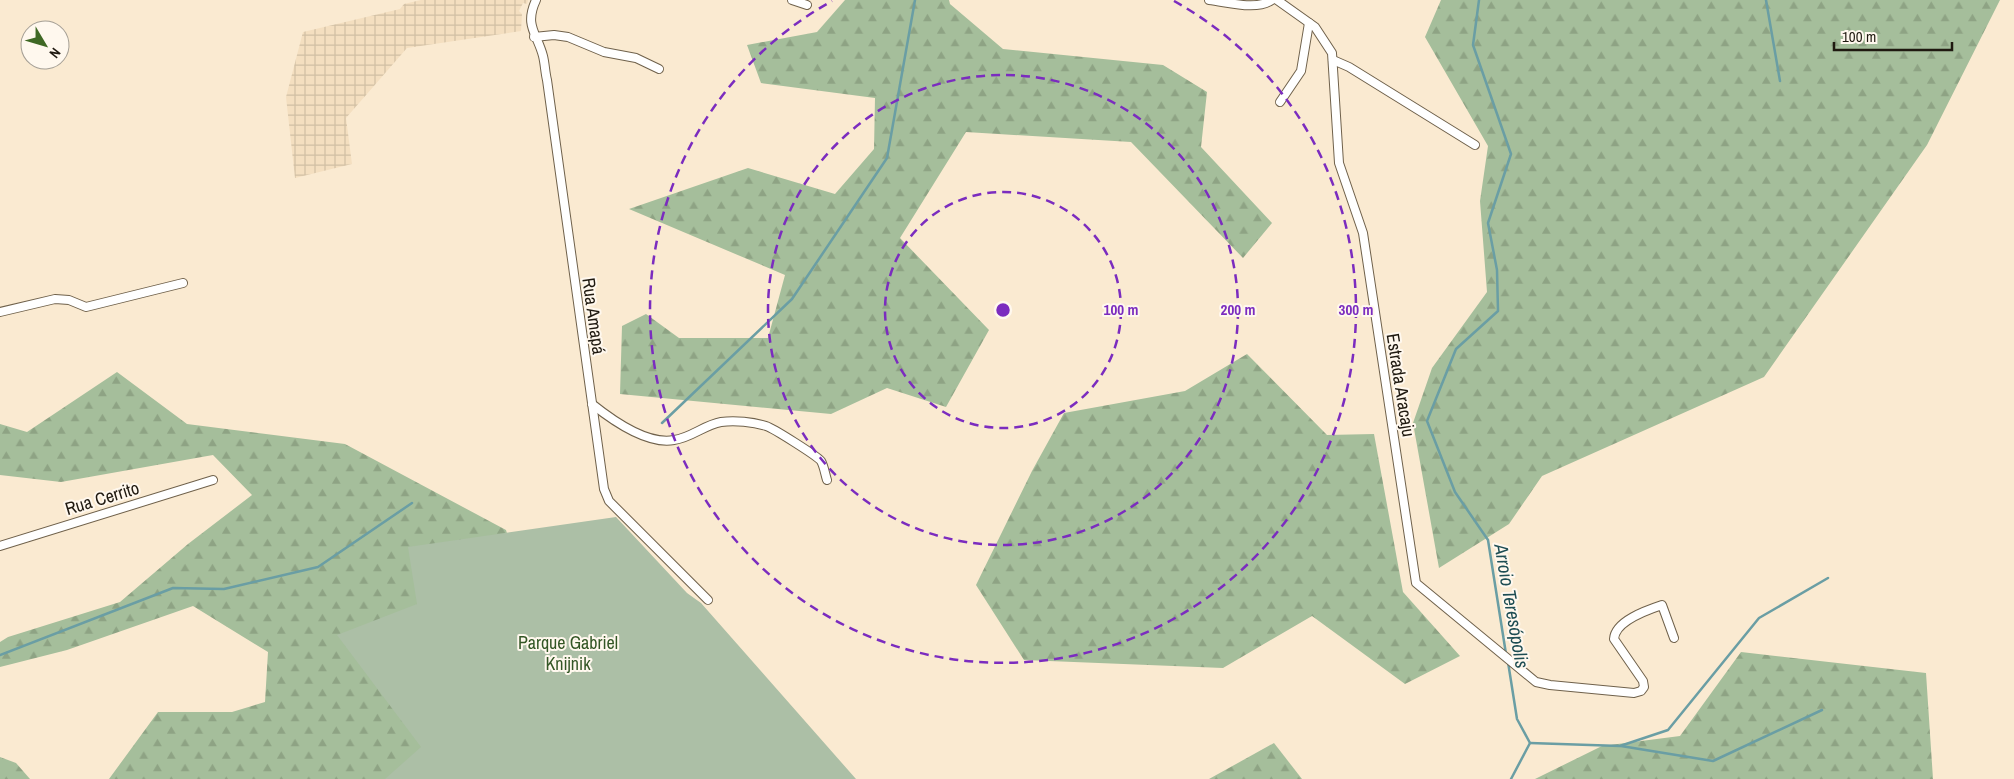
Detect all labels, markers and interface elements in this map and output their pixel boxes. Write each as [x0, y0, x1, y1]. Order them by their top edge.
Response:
north arrow [20, 20, 70, 70]
scale bar [1834, 20, 1952, 52]
text: 100 m [1842, 26, 1876, 47]
text: N [46, 44, 65, 62]
street label: Rua Amapá [576, 276, 612, 356]
text: 100 m [1104, 299, 1138, 320]
text: 200 m [1221, 299, 1255, 320]
text: 300 m [1339, 299, 1373, 320]
centre of rings [994, 301, 1012, 319]
street label: Estrada Aracaju [1381, 332, 1421, 438]
street label: Rua Cerrito [62, 475, 142, 521]
water label: Arroio Teresópolis [1488, 541, 1536, 670]
park label: Parque Gabriel Knijnik [518, 630, 618, 676]

